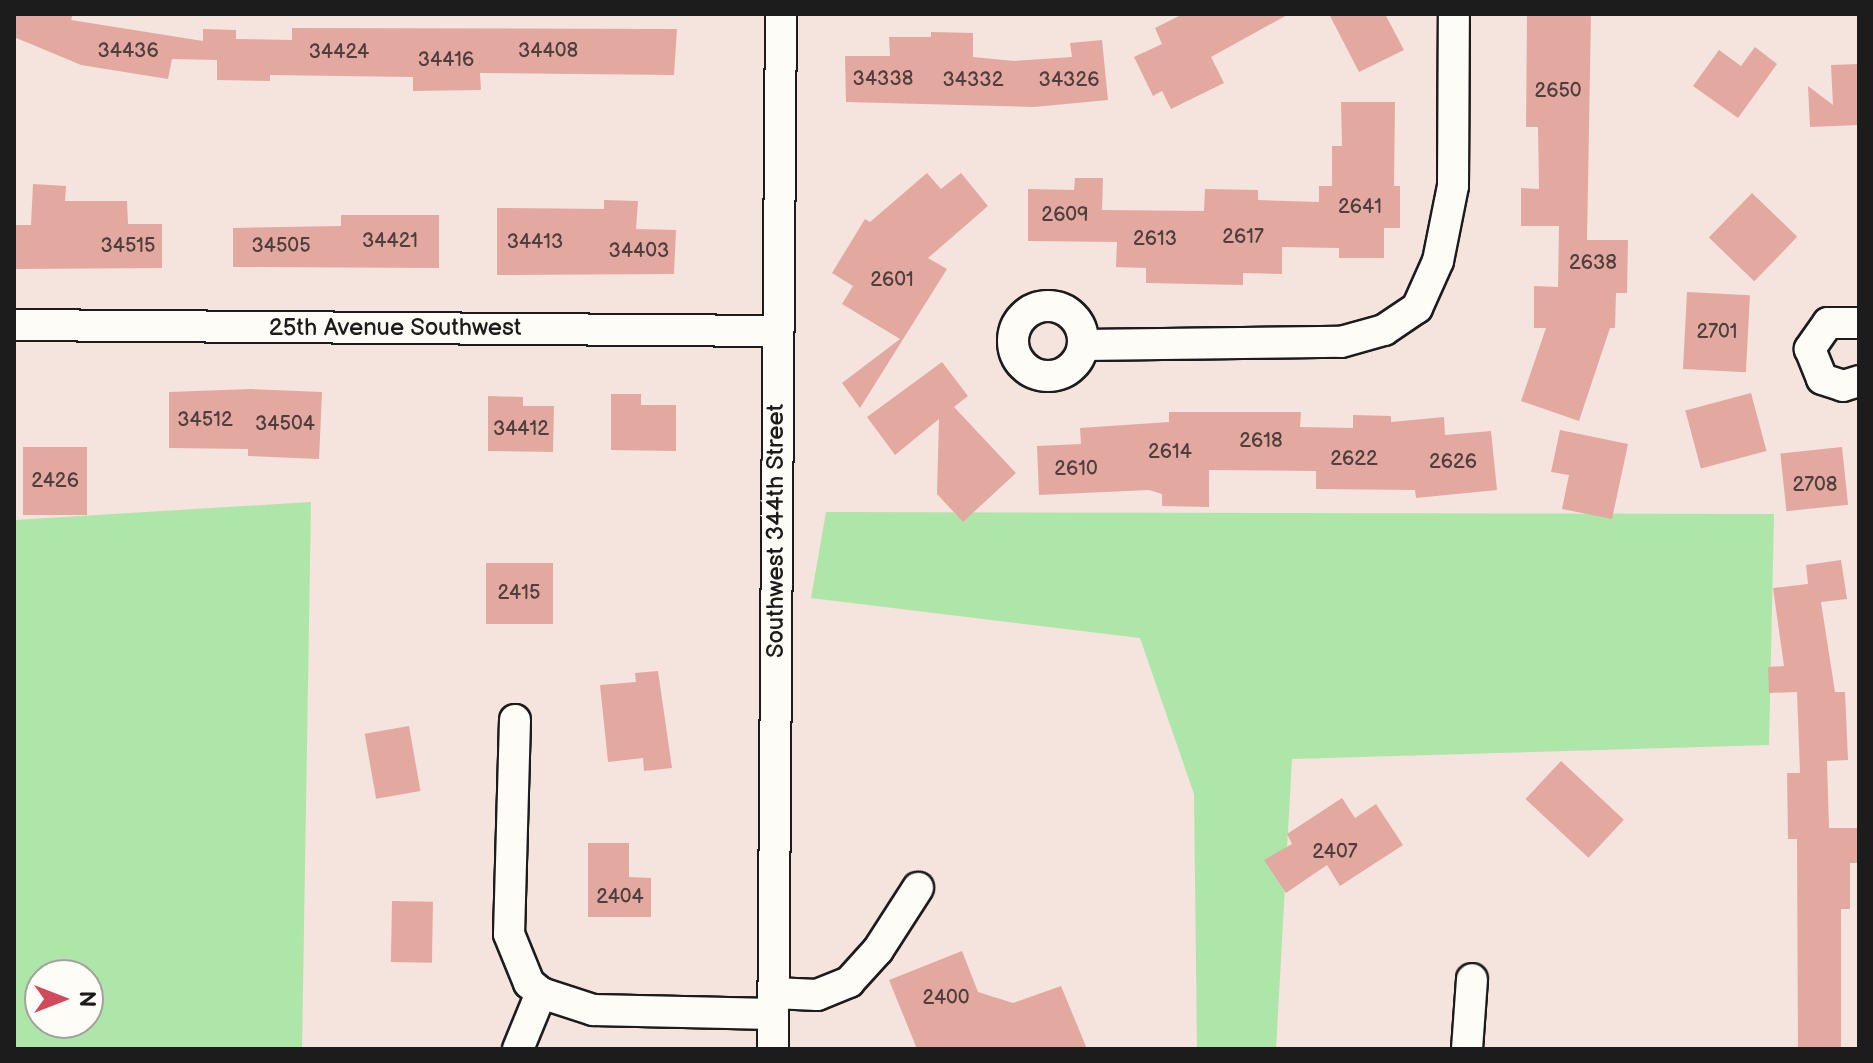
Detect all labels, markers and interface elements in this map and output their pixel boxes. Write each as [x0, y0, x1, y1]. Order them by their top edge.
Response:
house number: 34436 [97, 39, 159, 63]
house number: 34408 [518, 39, 578, 63]
house number: 34424 [309, 40, 369, 64]
house number: 34416 [418, 48, 474, 72]
house number: 34338 [853, 67, 913, 91]
house number: 34332 [943, 68, 1003, 92]
house number: 34326 [1039, 68, 1099, 92]
house number: 2650 [1534, 79, 1582, 103]
house number: 2641 [1338, 195, 1382, 219]
house number: 2609 [1041, 203, 1089, 227]
house number: 2617 [1222, 225, 1264, 249]
house number: 2613 [1133, 227, 1177, 251]
house number: 34421 [362, 229, 418, 253]
house number: 34413 [507, 230, 563, 254]
house number: 34515 [100, 234, 156, 258]
house number: 34505 [251, 234, 311, 258]
house number: 34403 [609, 239, 669, 263]
house number: 2638 [1569, 251, 1617, 275]
house number: 2601 [870, 268, 914, 292]
street label: 25th Avenue Southwest [268, 314, 522, 342]
house number: 2701 [1696, 320, 1738, 344]
street label: Southwest 344th Street [762, 404, 790, 658]
house number: 34512 [177, 408, 233, 432]
house number: 34504 [255, 412, 315, 436]
house number: 34412 [493, 417, 549, 441]
house number: 2618 [1239, 429, 1283, 453]
house number: 2614 [1148, 440, 1192, 464]
house number: 2622 [1330, 447, 1378, 471]
house number: 2626 [1429, 450, 1477, 474]
house number: 2610 [1054, 457, 1098, 481]
house number: 2426 [31, 469, 79, 493]
house number: 2708 [1792, 473, 1838, 497]
house number: 2415 [498, 581, 540, 605]
house number: 2407 [1312, 840, 1358, 864]
house number: 2404 [596, 885, 644, 909]
north arrow [24, 959, 104, 1039]
house number: 2400 [922, 986, 970, 1010]
text: N [73, 991, 100, 1007]

